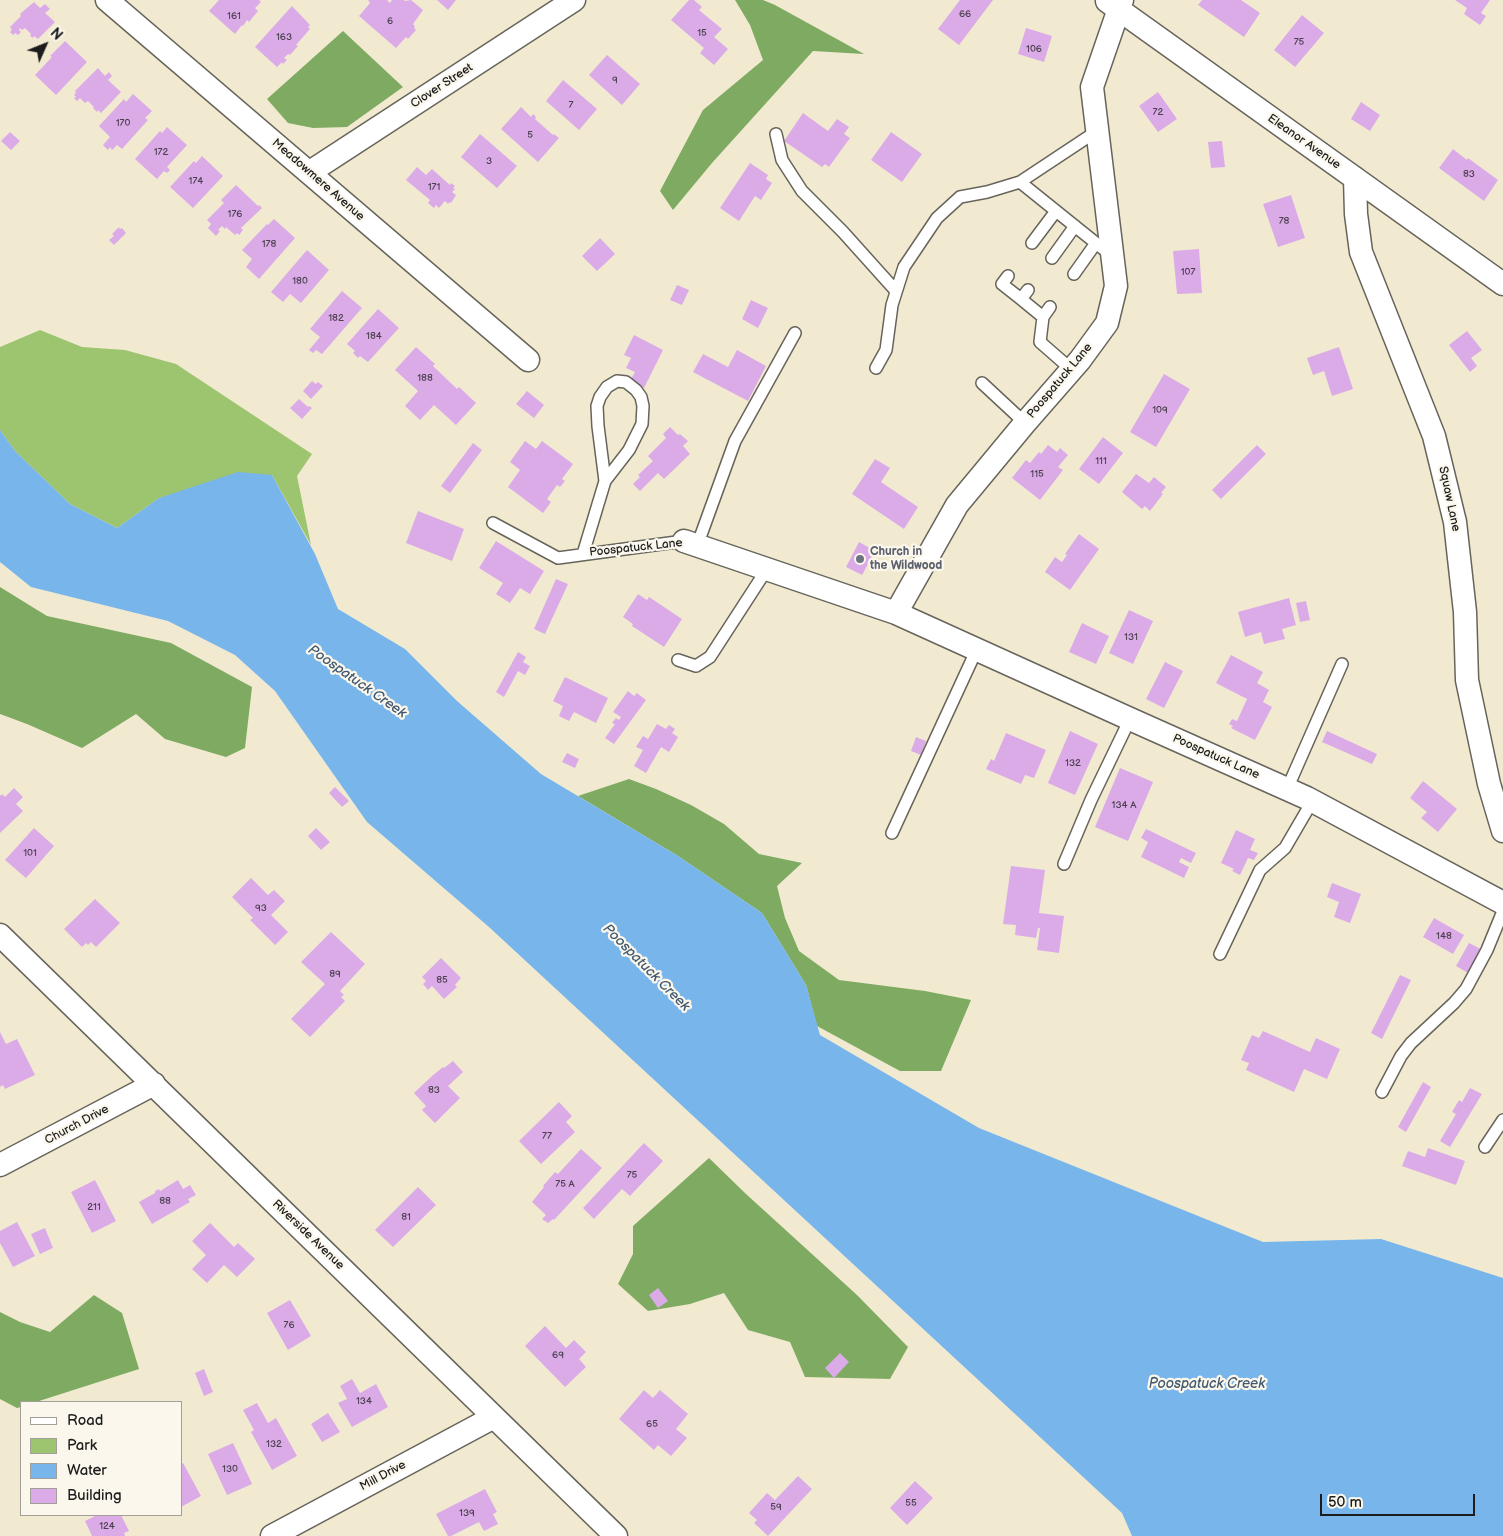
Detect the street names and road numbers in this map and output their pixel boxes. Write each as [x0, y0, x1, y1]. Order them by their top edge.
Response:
street label: Clover Street [408, 61, 476, 111]
street label: Eleanor Avenue [1265, 111, 1343, 173]
street label: Meadowmere Avenue [269, 136, 367, 224]
street label: Poospatuck Lane [1024, 341, 1096, 421]
street label: Squaw Lane [1435, 465, 1463, 533]
street label: Poospatuck Lane [589, 536, 683, 560]
street label: Poospatuck Lane [1170, 731, 1262, 783]
street label: Church Drive [43, 1102, 111, 1148]
street label: Riverside Avenue [269, 1197, 347, 1273]
street label: Mill Drive [358, 1458, 408, 1494]

